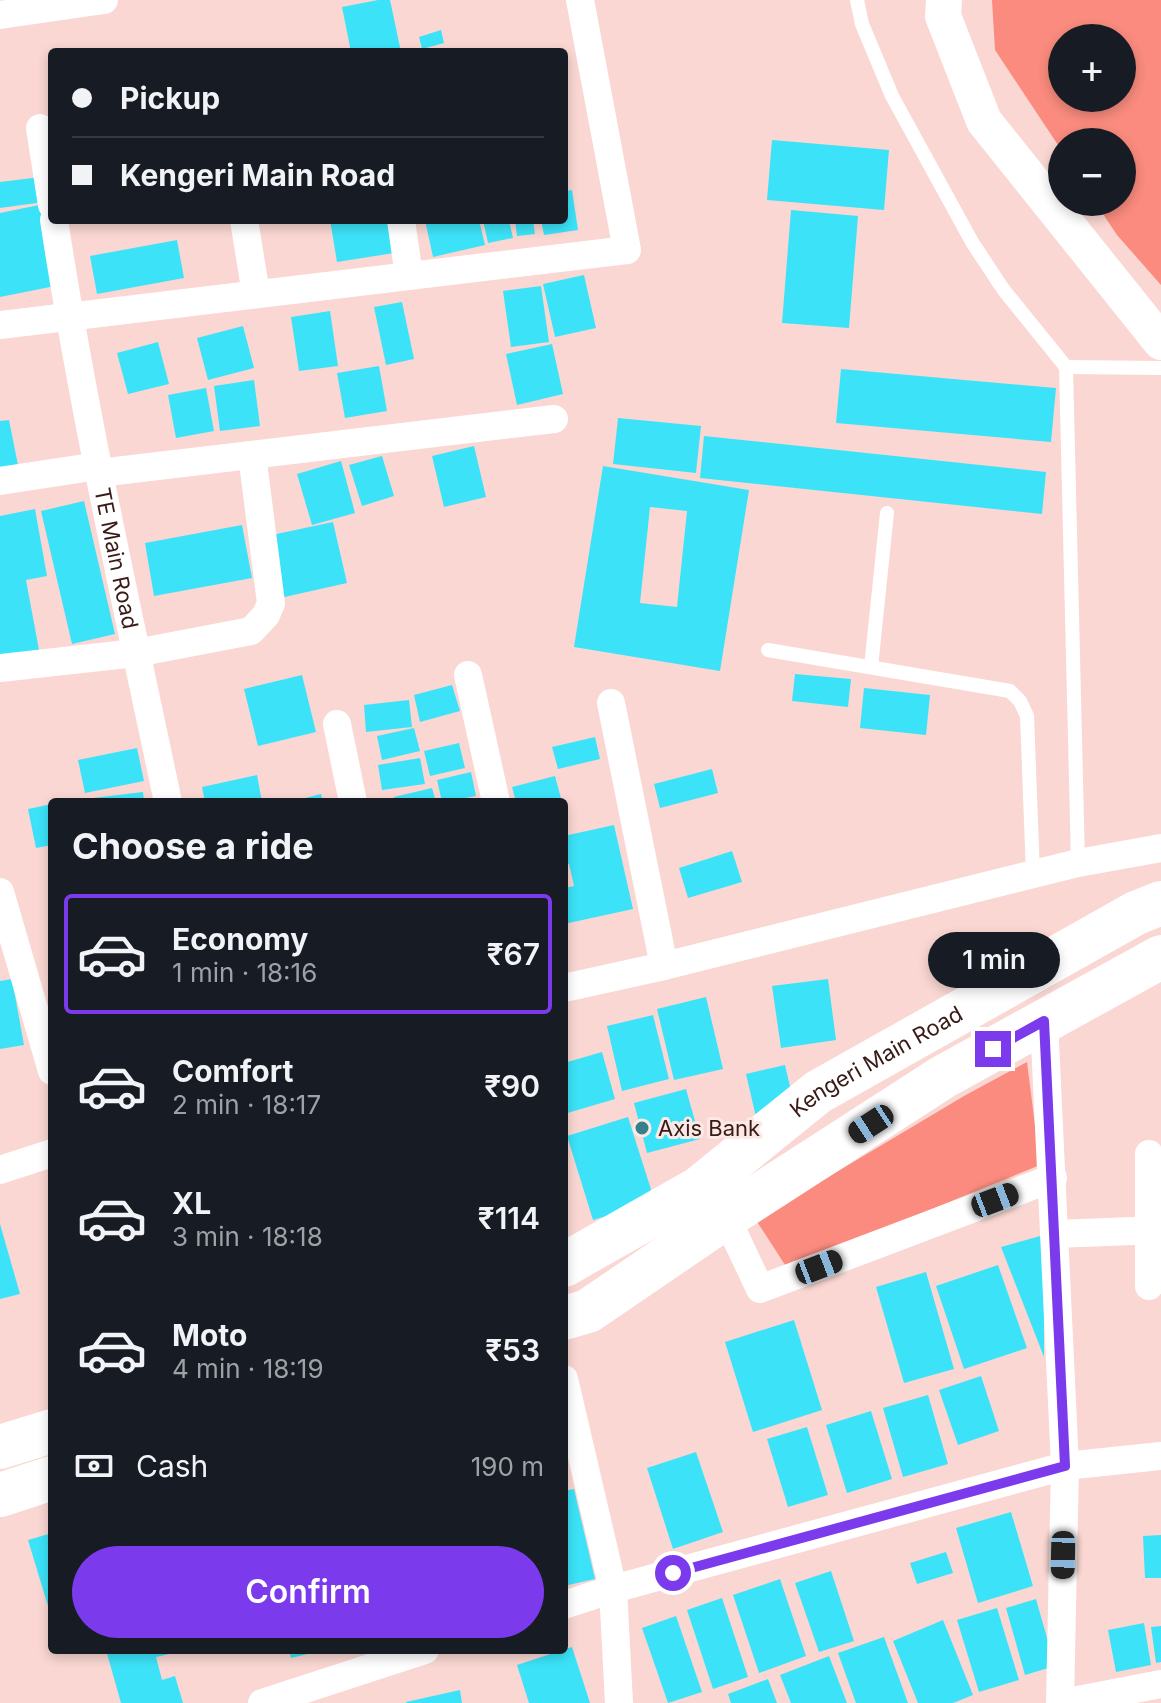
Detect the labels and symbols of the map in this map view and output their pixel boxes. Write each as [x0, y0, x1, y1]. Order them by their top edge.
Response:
street label: TE Main Road [89, 485, 144, 631]
callout: 1 min [927, 933, 1059, 989]
street label: Kengeri Main Road [785, 1000, 967, 1122]
route end [975, 1031, 1011, 1067]
car [844, 1101, 898, 1147]
place label: Axis Bank [658, 1115, 760, 1141]
marker: Axis Bank [633, 1119, 651, 1137]
car [968, 1180, 1022, 1220]
car [792, 1247, 846, 1287]
car [1051, 1531, 1075, 1579]
route start [655, 1555, 691, 1591]

